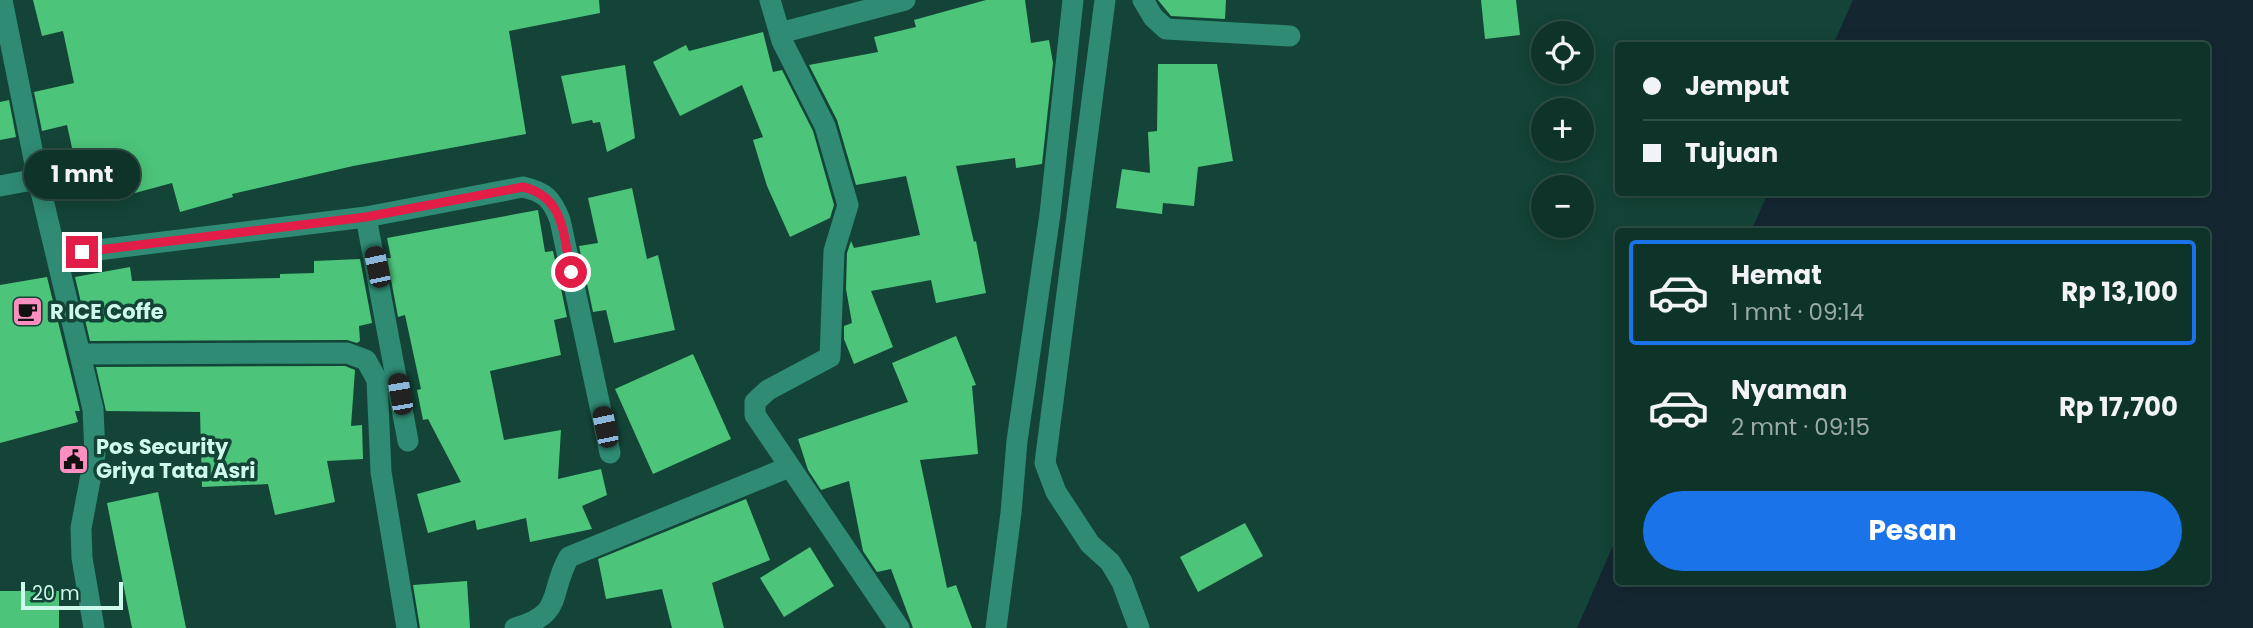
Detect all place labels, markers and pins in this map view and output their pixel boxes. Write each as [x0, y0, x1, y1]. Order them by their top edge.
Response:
cafe icon: R ICE Coffe [10, 295, 44, 329]
place label: R ICE Coffe [50, 297, 164, 326]
place label: Pos Security Griya Tata Asri [96, 432, 255, 485]
public building icon: Pos Security Griya Tata Asri [56, 442, 90, 476]

